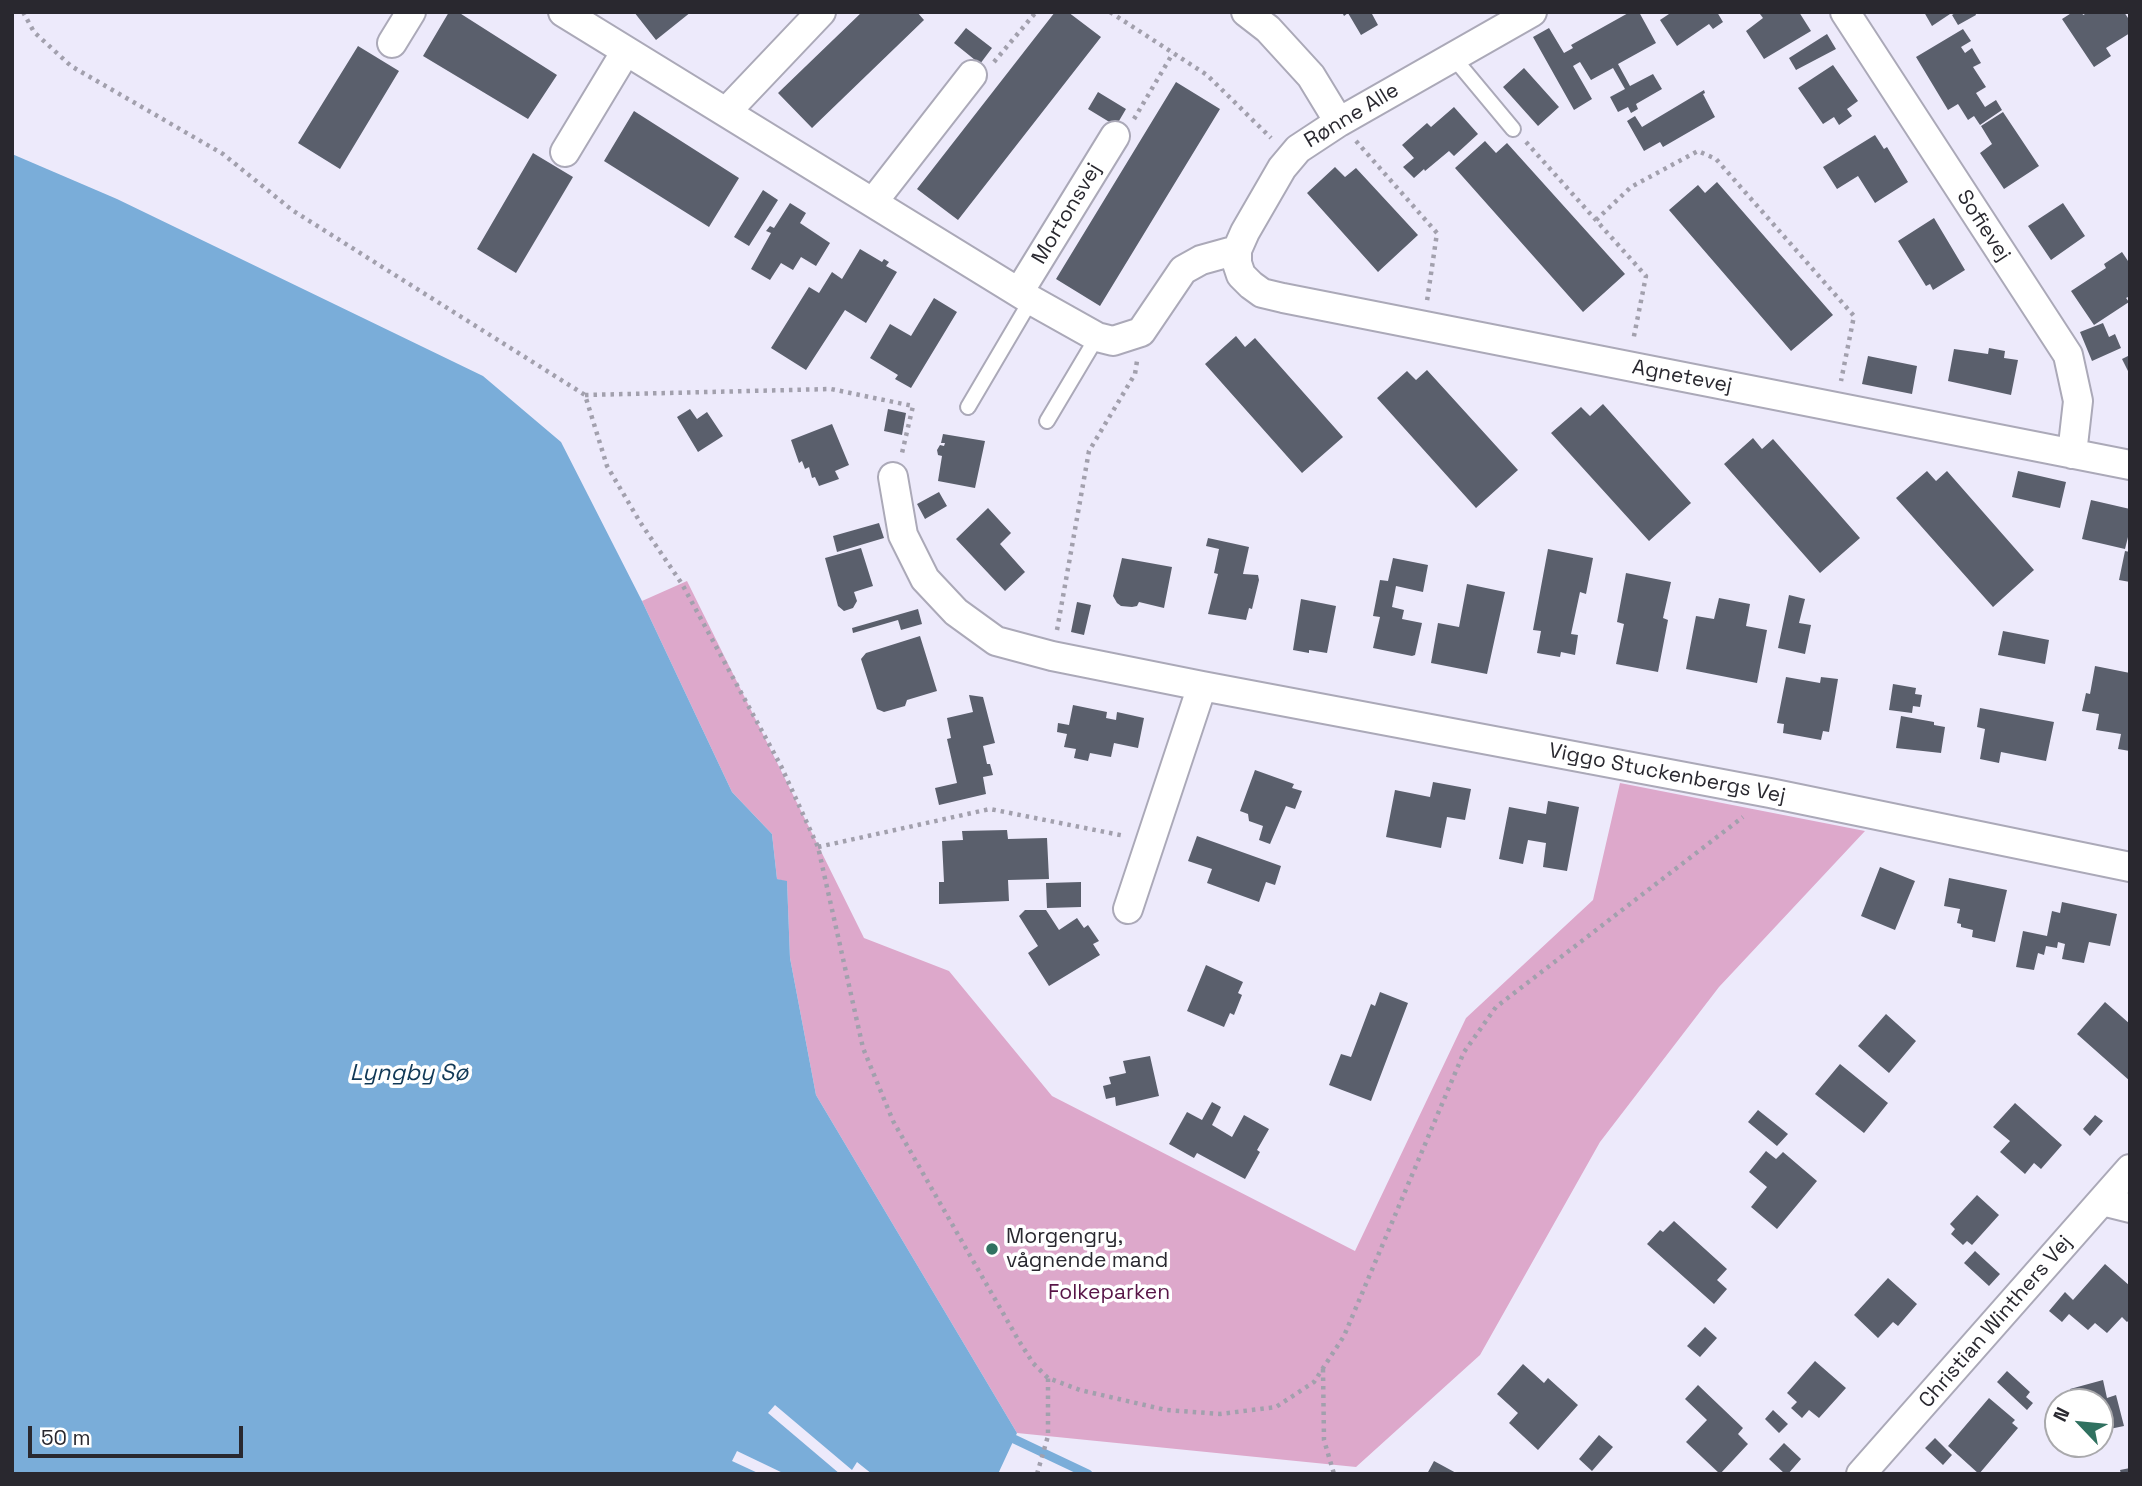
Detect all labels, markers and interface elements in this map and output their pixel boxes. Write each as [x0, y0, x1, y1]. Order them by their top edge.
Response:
street label: Rønne Alle [1300, 78, 1404, 154]
street label: Mortonsvej [1027, 159, 1107, 269]
street label: Sofievej [1951, 186, 2015, 266]
street label: Agnetevej [1630, 355, 1734, 399]
street label: Viggo Stuckenbergs Vej [1546, 739, 1788, 809]
water label: Lyngby Sø [350, 1060, 468, 1088]
place label: Morgengry, vågnende mand [1006, 1224, 1168, 1274]
street label: Christian Winthers Vej [1914, 1231, 2078, 1413]
marker: Morgengry, vågnende mand [984, 1241, 1000, 1257]
park label: Folkeparken [1048, 1280, 1170, 1306]
north arrow [2044, 1388, 2114, 1458]
text: N [2047, 1403, 2075, 1426]
scale bar [32, 1412, 247, 1456]
text: 50 m [41, 1424, 91, 1451]

